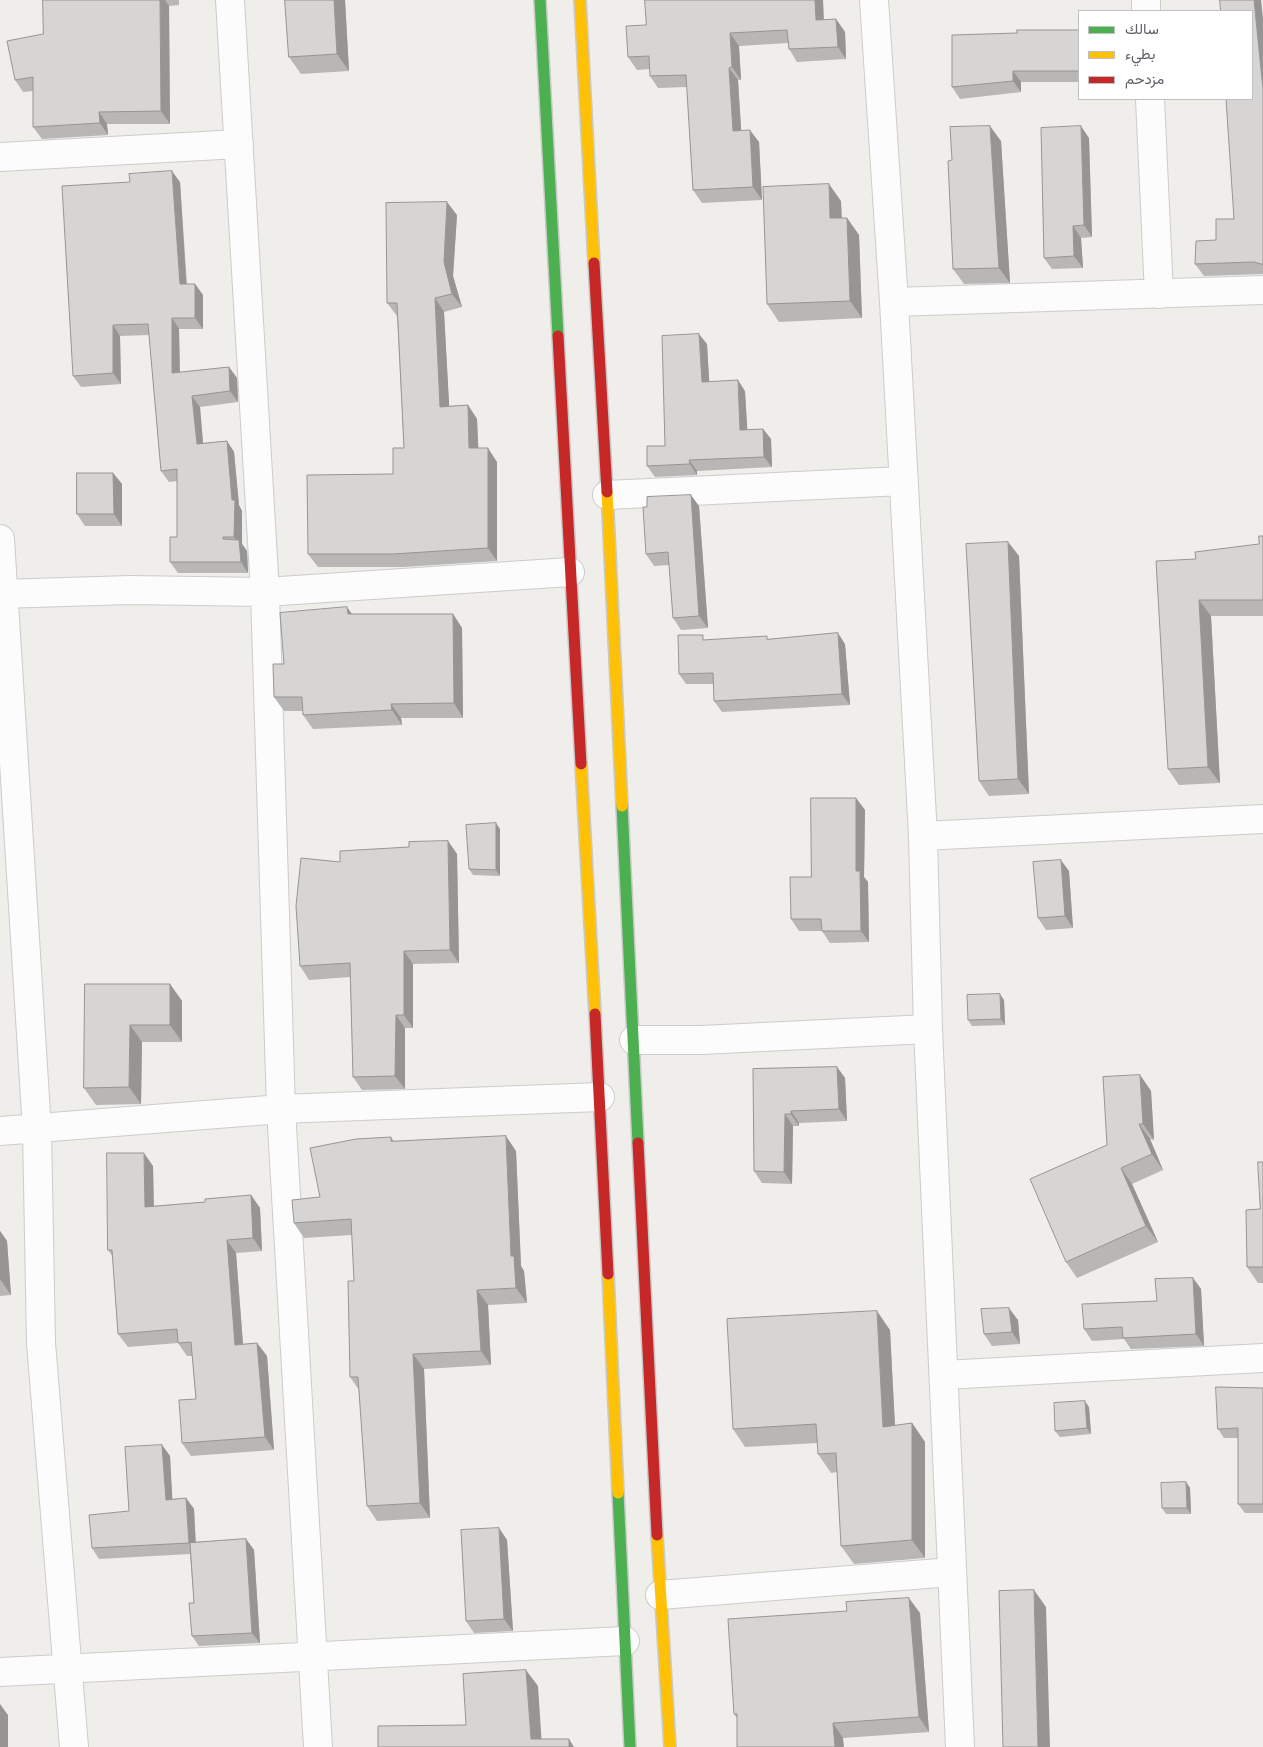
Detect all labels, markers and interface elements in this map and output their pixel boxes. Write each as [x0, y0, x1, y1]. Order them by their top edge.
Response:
legend [1078, 10, 1253, 100]
text: سالك [1125, 18, 1159, 39]
text: بطيء [1125, 43, 1155, 64]
text: مزدحم [1125, 68, 1164, 89]

